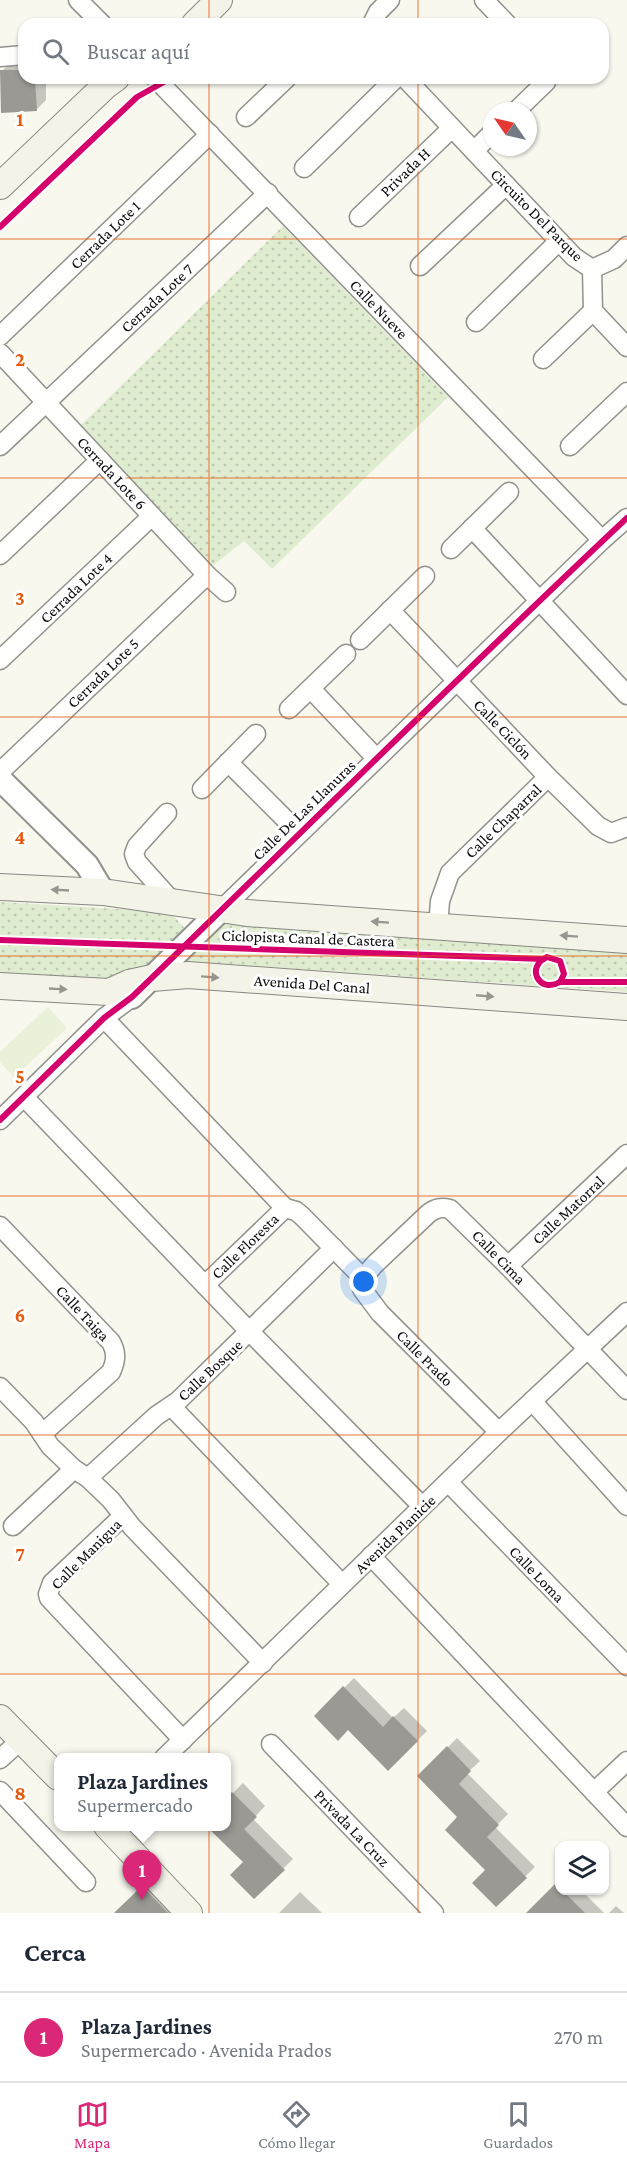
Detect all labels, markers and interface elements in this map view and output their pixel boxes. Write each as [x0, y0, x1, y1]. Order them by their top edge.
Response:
search box [18, 18, 609, 84]
icon: search [39, 35, 72, 68]
text: Buscar aquí [87, 39, 189, 64]
north arrow [483, 102, 537, 156]
text: 1 [16, 108, 24, 130]
street label: Privada H [377, 144, 433, 200]
street label: Circuito Del Parque [487, 165, 587, 265]
street label: Cerrada Lote 1 [67, 198, 143, 272]
street label: Cerrada Lote 7 [117, 260, 197, 336]
street label: Calle Nueve [347, 276, 411, 342]
text: 2 [15, 348, 25, 370]
street label: Cerrada Lote 6 [74, 433, 150, 513]
street label: Cerrada Lote 4 [37, 550, 115, 626]
text: 3 [15, 587, 25, 609]
street label: Cerrada Lote 5 [64, 635, 142, 711]
street label: Calle Ciclón [470, 696, 536, 763]
street label: Calle De Las Llanuras [249, 757, 359, 863]
street label: Calle Chaparral [461, 780, 545, 862]
text: 4 [15, 826, 26, 848]
one-way arrow [51, 885, 70, 894]
one-way arrow [370, 918, 389, 927]
street label: Ciclopista Canal de Castera [221, 926, 395, 951]
one-way arrow [559, 931, 578, 941]
street label: Avenida Del Canal [253, 971, 371, 997]
one-way arrow [201, 972, 220, 981]
one-way arrow [49, 985, 68, 994]
one-way arrow [475, 991, 494, 1001]
text: 5 [15, 1065, 25, 1087]
street label: Calle Matorral [529, 1173, 607, 1247]
street label: Calle Floresta [208, 1209, 282, 1282]
street label: Calle Cima [469, 1226, 530, 1288]
your location [349, 1267, 378, 1296]
street label: Calle Taiga [52, 1282, 113, 1346]
text: 6 [15, 1304, 25, 1326]
street label: Calle Prado [393, 1326, 457, 1390]
street label: Calle Bosque [174, 1336, 246, 1405]
street label: Avenida Planicie [351, 1491, 439, 1577]
street label: Calle Manigua [47, 1515, 126, 1593]
street label: Calle Loma [506, 1542, 568, 1606]
text: 7 [15, 1543, 25, 1565]
popup [54, 1753, 231, 1831]
text: Plaza Jardines [77, 1769, 208, 1794]
text: 8 [14, 1782, 26, 1804]
street label: Privada La Cruz [311, 1786, 393, 1870]
text: Supermercado [77, 1794, 193, 1816]
map controls [555, 1841, 609, 1895]
button: layers [555, 1841, 609, 1895]
pin: 1 [122, 1850, 162, 1900]
text: Cerca [24, 1938, 86, 1967]
text: Plaza Jardines [81, 2014, 212, 2039]
text: 1 [40, 2026, 47, 2048]
text: 270 m [554, 2026, 603, 2048]
text: Supermercado · Avenida Prados [81, 2039, 332, 2061]
tab: Mapa [74, 2098, 110, 2151]
tab: Cómo llegar [258, 2098, 335, 2151]
tab: Guardados [483, 2098, 553, 2151]

